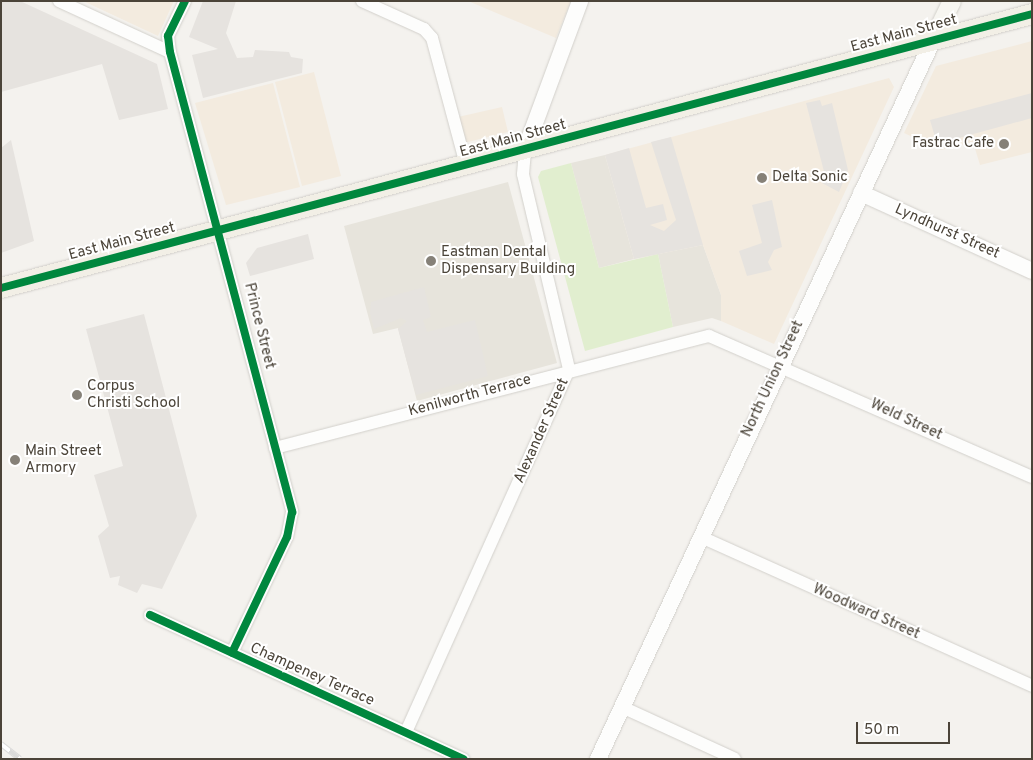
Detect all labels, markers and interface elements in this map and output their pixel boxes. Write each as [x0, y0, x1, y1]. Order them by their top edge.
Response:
street label: East Main Street [849, 11, 959, 57]
street label: East Main Street [458, 116, 568, 162]
place label: Fastrac Cafe [912, 135, 994, 153]
marker: Fastrac Cafe [998, 138, 1010, 150]
place label: Delta Sonic [772, 169, 848, 187]
marker: Delta Sonic [756, 172, 768, 184]
street label: Lyndhurst Street [892, 201, 1002, 263]
street label: East Main Street [67, 219, 177, 265]
place label: Eastman Dental Dispensary Building [441, 243, 575, 278]
marker: Eastman Dental Dispensary Building [425, 255, 437, 267]
street label: Prince Street [240, 281, 278, 371]
street label: North Union Street [738, 318, 808, 440]
street label: Kenilworth Terrace [406, 371, 534, 421]
street label: Alexander Street [511, 376, 573, 486]
place label: Corpus Christi School [87, 377, 180, 412]
marker: Corpus Christi School [71, 389, 83, 401]
street label: Weld Street [867, 395, 945, 445]
place label: Main Street Armory [25, 442, 102, 477]
marker: Main Street Armory [9, 454, 21, 466]
street label: Woodward Street [810, 580, 922, 644]
street label: Champeney Terrace [247, 639, 377, 711]
scale bar [858, 712, 952, 744]
text: 50 m [864, 721, 899, 740]

